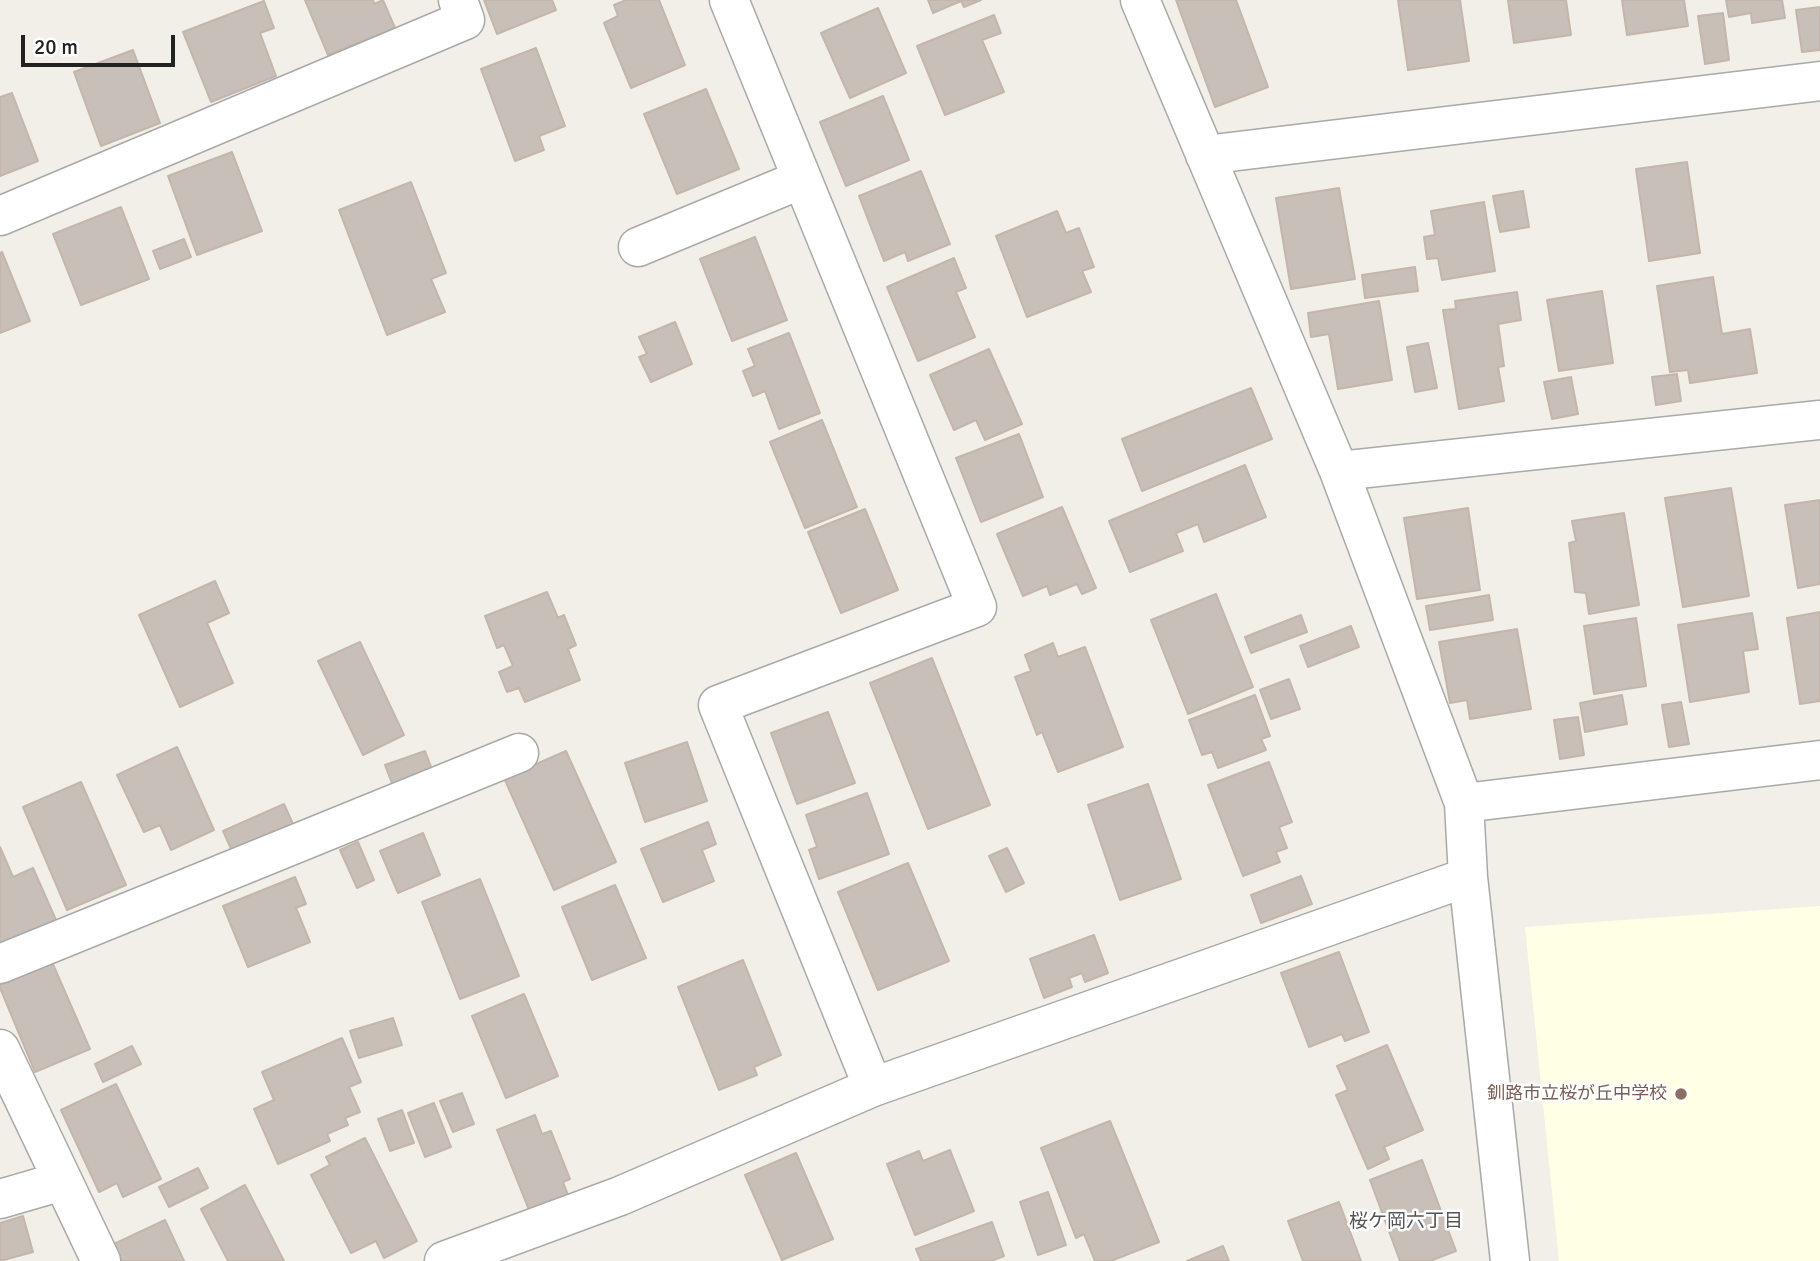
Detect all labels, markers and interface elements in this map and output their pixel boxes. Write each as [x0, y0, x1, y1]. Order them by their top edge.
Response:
scale bar [24, 21, 178, 65]
text: 20 m [34, 34, 78, 60]
place label: 釧路市立桜が丘中学校 [1487, 1083, 1667, 1105]
marker: 釧路市立桜が丘中学校 [1673, 1086, 1689, 1102]
district label: 桜ケ岡六丁目 [1349, 1211, 1463, 1233]

